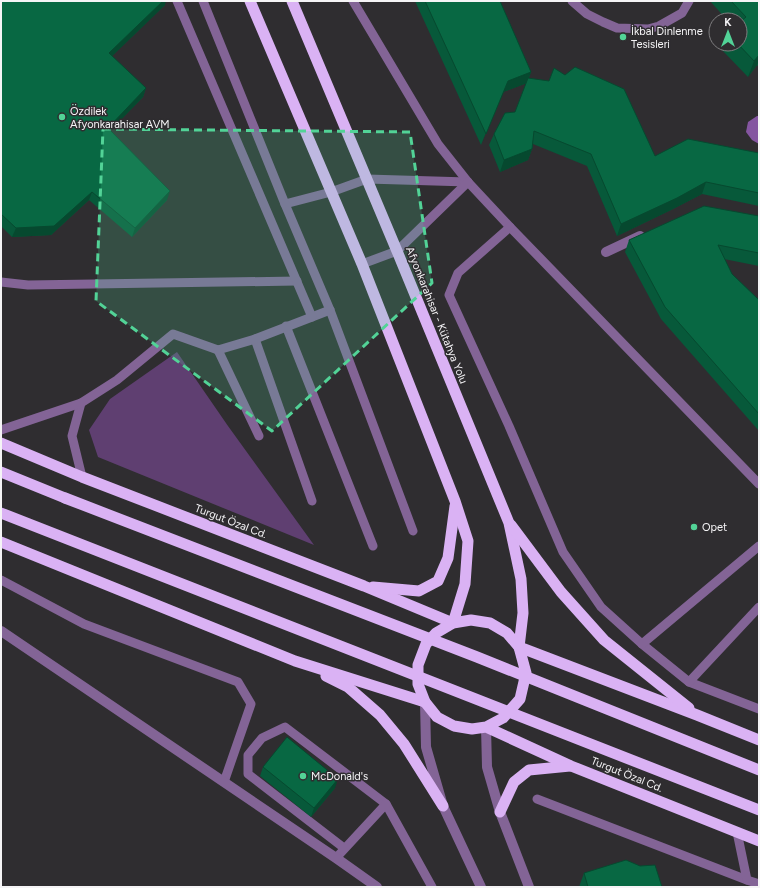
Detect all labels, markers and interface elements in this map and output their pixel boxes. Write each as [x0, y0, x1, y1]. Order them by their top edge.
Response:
north arrow [708, 12, 748, 52]
text: K [724, 16, 732, 29]
place label: İkbal Dinlenme Tesisleri [631, 25, 703, 51]
marker: İkbal Dinlenme Tesisleri [618, 32, 628, 42]
place label: Özdilek Afyonkarahisar AVM [70, 104, 170, 131]
marker: Özdilek Afyonkarahisar AVM [57, 112, 67, 122]
street label: Afyonkarahisar - Kütahya Yolu [403, 245, 470, 386]
street label: Turgut Özal Cd. [193, 501, 269, 541]
place label: Opet [702, 521, 727, 534]
marker: Opet [689, 522, 699, 532]
street label: Turgut Özal Cd. [589, 753, 665, 795]
place label: McDonald's [311, 770, 368, 783]
marker: McDonald's [298, 771, 308, 781]

